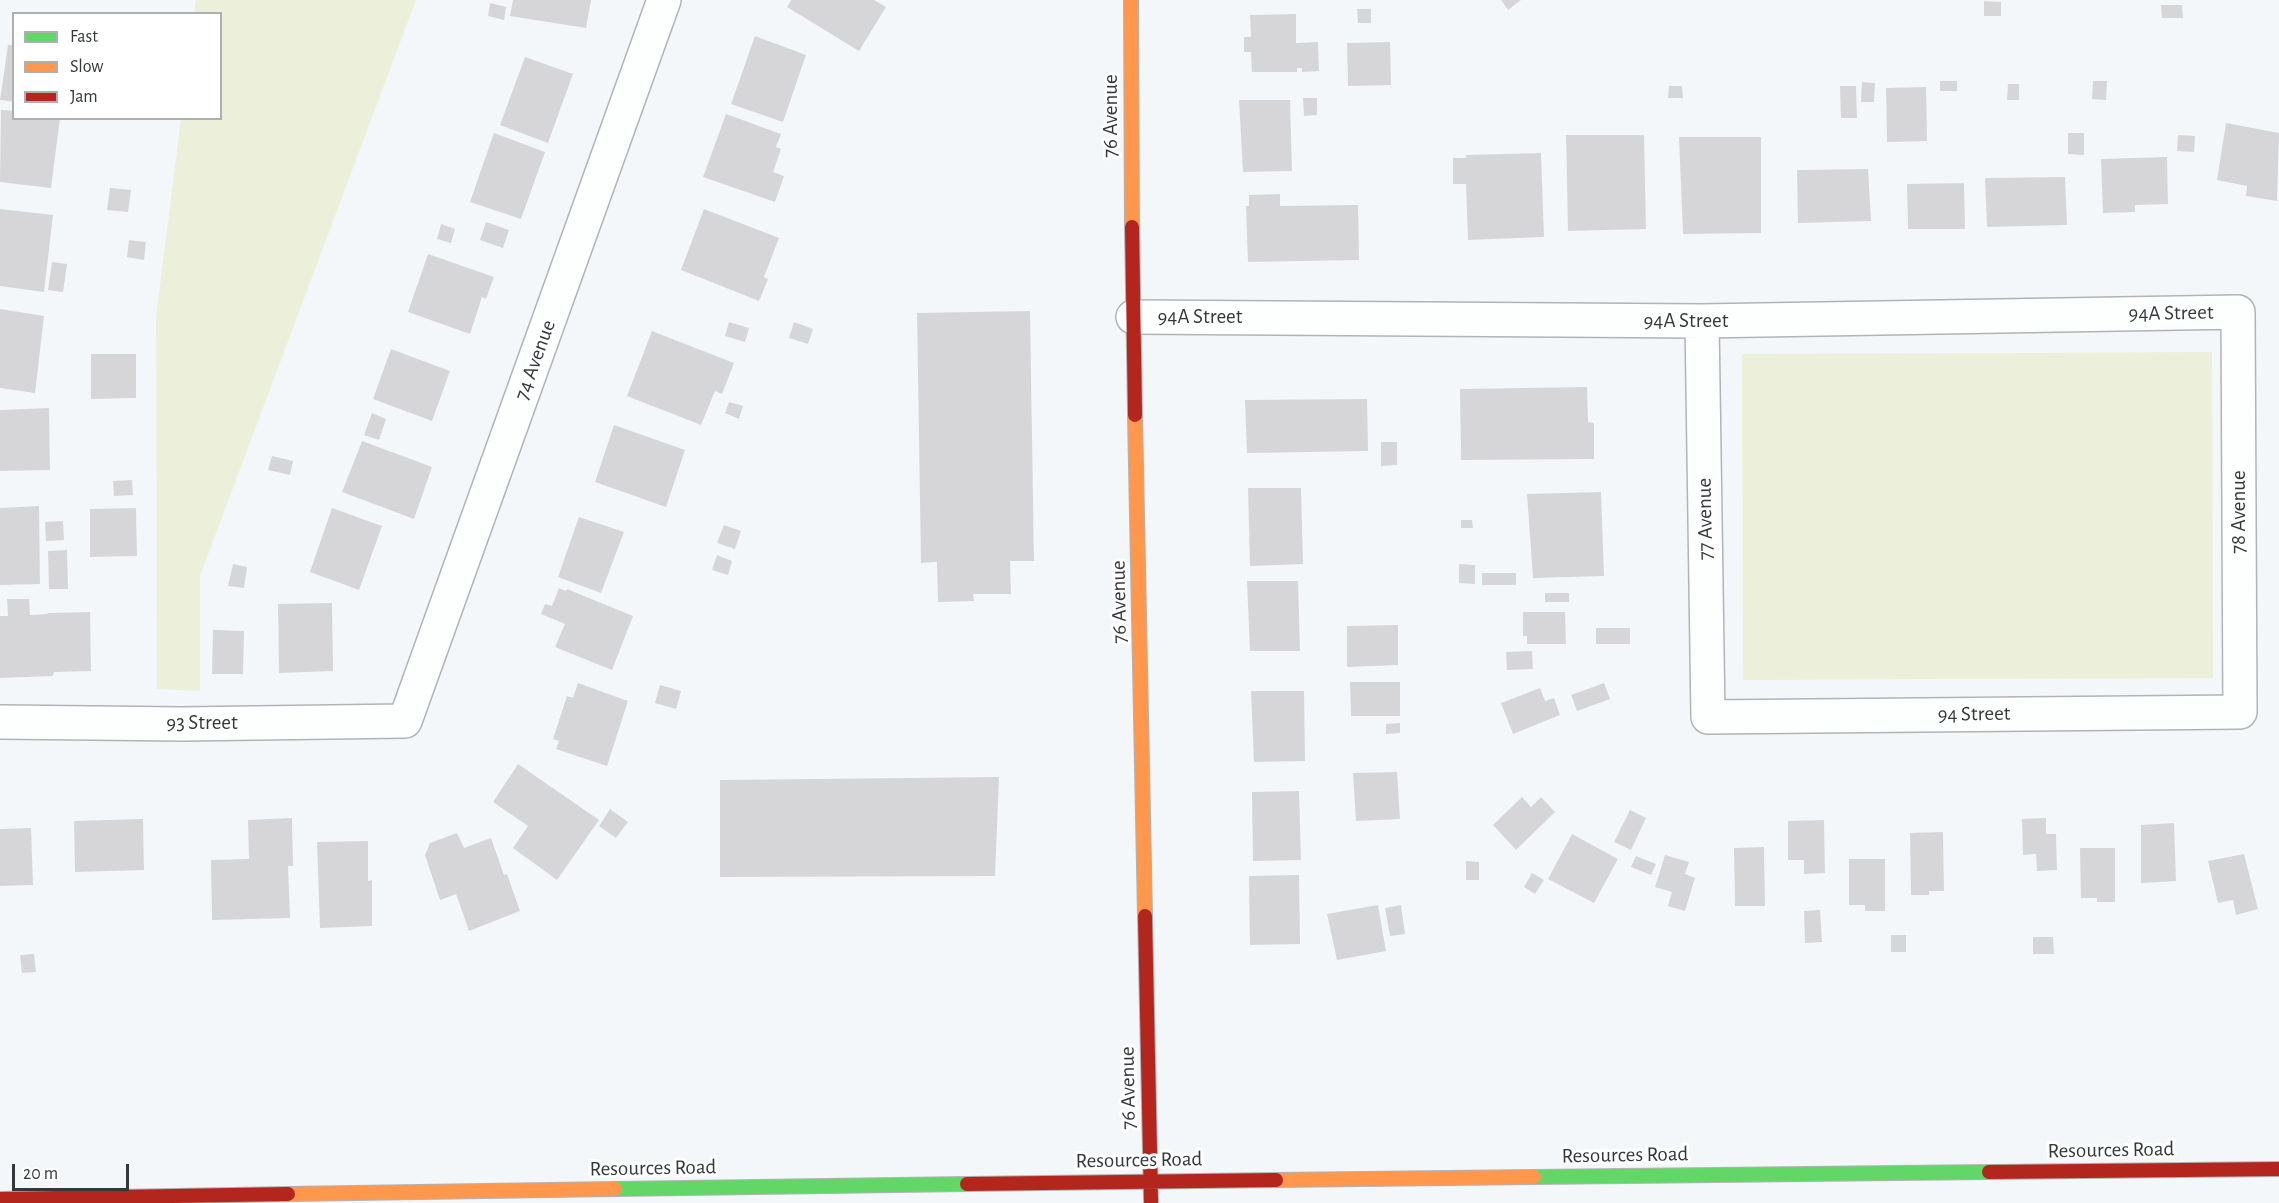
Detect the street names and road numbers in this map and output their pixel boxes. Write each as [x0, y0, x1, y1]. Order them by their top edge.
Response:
street label: 76 Avenue [1098, 74, 1124, 158]
street label: 94A Street [2128, 300, 2214, 326]
street label: 94A Street [1157, 304, 1243, 330]
street label: 94A Street [1643, 308, 1729, 334]
street label: 74 Avenue [509, 316, 561, 404]
street label: 78 Avenue [2226, 470, 2252, 554]
street label: 77 Avenue [1692, 478, 1718, 560]
street label: 76 Avenue [1106, 560, 1132, 644]
street label: 94 Street [1937, 701, 2011, 727]
street label: 93 Street [166, 710, 238, 736]
street label: 76 Avenue [1115, 1046, 1141, 1130]
street label: Resources Road [2047, 1136, 2175, 1164]
street label: Resources Road [1561, 1141, 1689, 1169]
street label: Resources Road [1075, 1146, 1203, 1174]
street label: Resources Road [589, 1154, 717, 1182]

